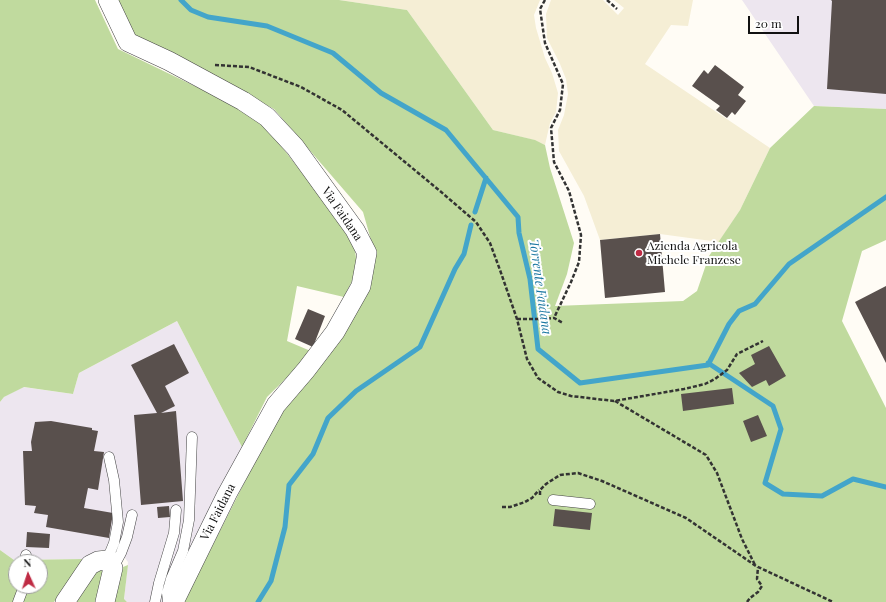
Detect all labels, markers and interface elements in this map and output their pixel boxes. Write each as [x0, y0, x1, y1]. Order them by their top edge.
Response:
scale bar [750, 8, 801, 34]
text: 20 m [755, 15, 782, 31]
street label: Via Faidana [319, 184, 365, 244]
water label: Torrente Faidana [526, 238, 554, 336]
place label: Azienda Agricola Michele Franzese [647, 239, 741, 267]
marker: Azienda Agricola Michele Franzese [634, 248, 644, 258]
street label: Via Faidana [198, 481, 238, 543]
north arrow [8, 554, 48, 594]
text: N [23, 555, 32, 570]

